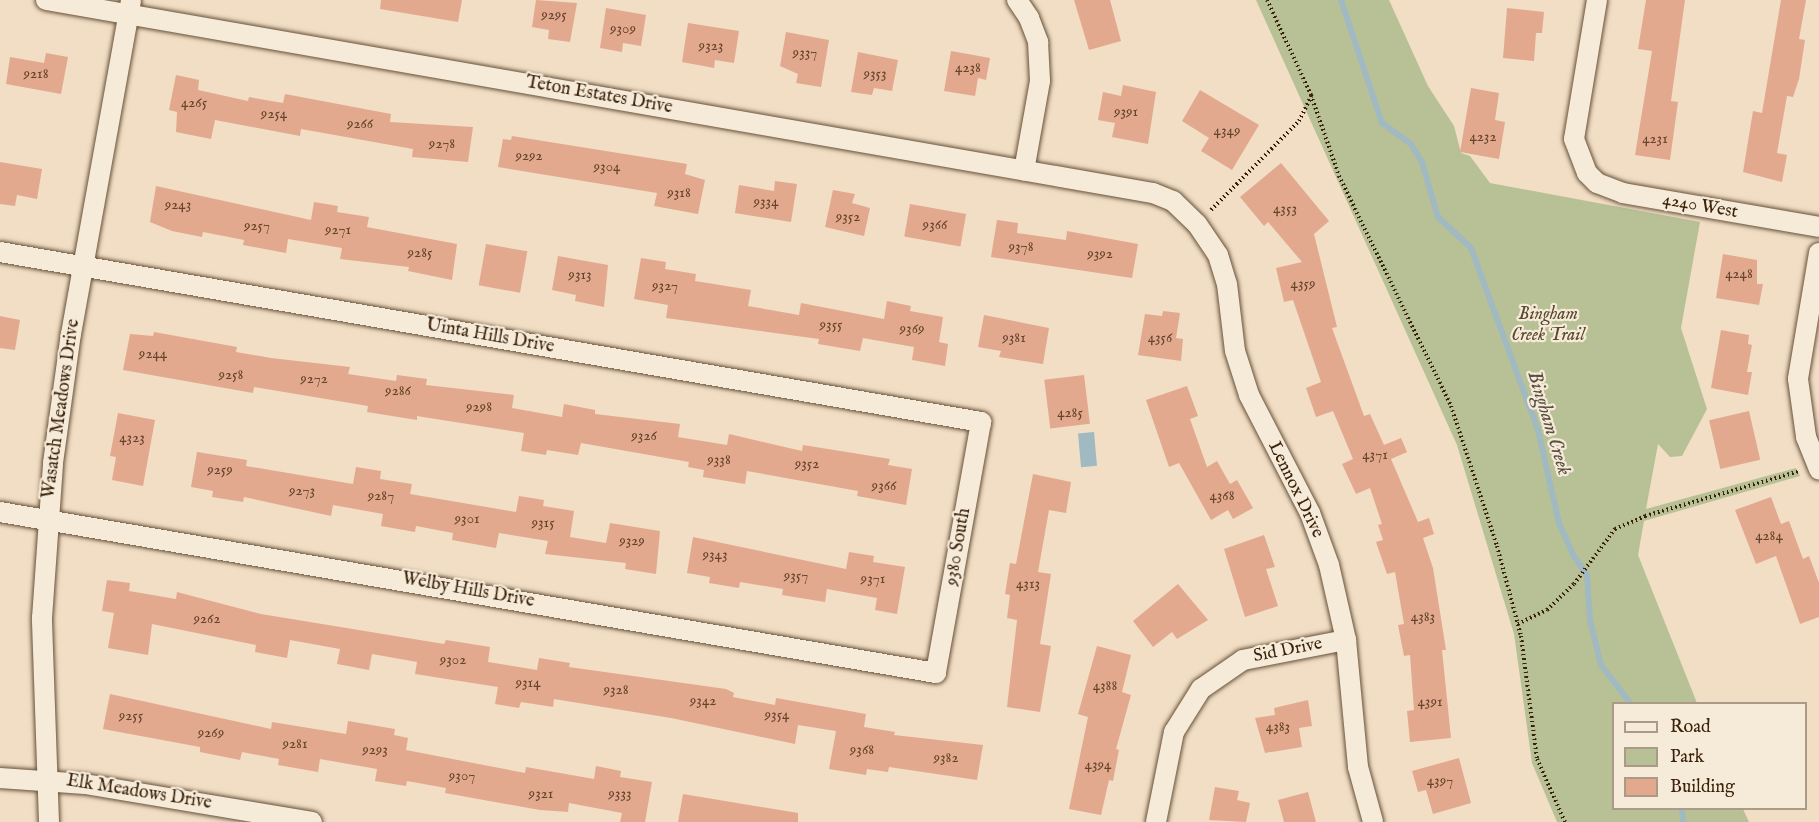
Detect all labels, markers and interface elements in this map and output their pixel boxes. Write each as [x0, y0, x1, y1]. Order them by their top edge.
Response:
house number: 9295 [541, 6, 567, 24]
house number: 9309 [610, 20, 636, 38]
house number: 9323 [699, 37, 723, 55]
house number: 9337 [793, 44, 817, 62]
house number: 4238 [955, 59, 981, 77]
house number: 9218 [23, 65, 49, 83]
house number: 9353 [863, 65, 887, 83]
street label: Teton Estates Drive [524, 72, 674, 120]
house number: 4265 [181, 94, 207, 112]
house number: 9391 [1114, 103, 1138, 121]
house number: 9254 [261, 105, 287, 123]
house number: 9266 [347, 115, 373, 133]
house number: 4349 [1214, 122, 1240, 140]
house number: 4232 [1469, 128, 1497, 146]
house number: 4231 [1642, 130, 1668, 148]
house number: 9278 [429, 135, 455, 153]
house number: 9292 [515, 147, 543, 165]
house number: 9304 [594, 158, 620, 176]
house number: 9318 [667, 184, 691, 202]
street label: 4240 West [1661, 190, 1739, 224]
house number: 9334 [753, 193, 779, 211]
house number: 9243 [165, 196, 191, 214]
house number: 4353 [1273, 200, 1297, 218]
house number: 9352 [836, 208, 860, 226]
house number: 9366 [923, 216, 947, 234]
house number: 9257 [244, 217, 270, 235]
house number: 9271 [325, 221, 351, 239]
house number: 9378 [1008, 238, 1034, 256]
house number: 9285 [408, 244, 432, 262]
house number: 9392 [1087, 245, 1113, 263]
house number: 4248 [1725, 265, 1753, 283]
house number: 9313 [568, 266, 592, 284]
house number: 4359 [1291, 275, 1315, 293]
house number: 9327 [652, 277, 678, 295]
park label: Bingham Creek Trail [1511, 305, 1585, 348]
street label: Uinta Hills Drive [424, 315, 556, 359]
house number: 9355 [819, 316, 843, 334]
street label: Wasatch Meadows Drive [39, 318, 85, 500]
house number: 9369 [899, 320, 925, 338]
house number: 9381 [1002, 329, 1026, 347]
house number: 4356 [1148, 329, 1172, 347]
house number: 9244 [139, 345, 167, 363]
house number: 9258 [219, 366, 243, 384]
water label: Bingham Creek [1522, 368, 1576, 478]
house number: 9272 [300, 370, 328, 388]
house number: 9286 [385, 382, 411, 400]
house number: 9298 [466, 398, 492, 416]
house number: 4285 [1057, 404, 1083, 422]
house number: 9326 [631, 427, 657, 445]
house number: 4323 [119, 429, 145, 447]
street label: Lennox Drive [1262, 438, 1328, 542]
house number: 4371 [1362, 446, 1388, 464]
house number: 9338 [707, 451, 731, 469]
house number: 9352 [795, 455, 819, 473]
house number: 9259 [207, 461, 233, 479]
house number: 9366 [872, 477, 896, 495]
house number: 9273 [289, 482, 315, 500]
house number: 9287 [368, 487, 394, 505]
house number: 4368 [1209, 487, 1235, 505]
street label: 9380 South [942, 507, 976, 587]
house number: 9301 [454, 510, 480, 528]
house number: 9315 [531, 514, 555, 532]
house number: 4284 [1755, 527, 1783, 545]
house number: 9329 [619, 532, 645, 550]
house number: 9343 [702, 546, 728, 564]
house number: 9357 [784, 567, 808, 585]
street label: Welby Hills Drive [400, 569, 536, 613]
house number: 9371 [861, 570, 885, 588]
house number: 4313 [1016, 575, 1040, 593]
house number: 4383 [1411, 608, 1435, 626]
house number: 9262 [194, 610, 220, 628]
street label: Sid Drive [1252, 634, 1324, 668]
house number: 9302 [440, 651, 466, 669]
house number: 9314 [515, 674, 541, 692]
house number: 4388 [1093, 677, 1117, 695]
house number: 9328 [603, 681, 629, 699]
house number: 9342 [690, 692, 716, 710]
house number: 4391 [1417, 693, 1443, 711]
legend [1612, 702, 1807, 810]
house number: 9354 [765, 706, 789, 724]
house number: 9255 [119, 707, 143, 725]
text: Road [1670, 716, 1711, 739]
house number: 4383 [1266, 718, 1290, 736]
house number: 9269 [198, 724, 224, 742]
house number: 9281 [282, 735, 308, 753]
house number: 9293 [362, 741, 388, 759]
house number: 9368 [850, 741, 874, 759]
text: Park [1670, 746, 1704, 769]
house number: 9382 [933, 749, 959, 767]
house number: 4394 [1085, 756, 1111, 774]
house number: 9307 [449, 767, 475, 785]
street label: Elk Meadows Drive [65, 771, 213, 815]
house number: 4397 [1427, 772, 1453, 790]
text: Building [1670, 776, 1735, 799]
house number: 9321 [529, 785, 553, 803]
house number: 9333 [608, 785, 632, 803]

